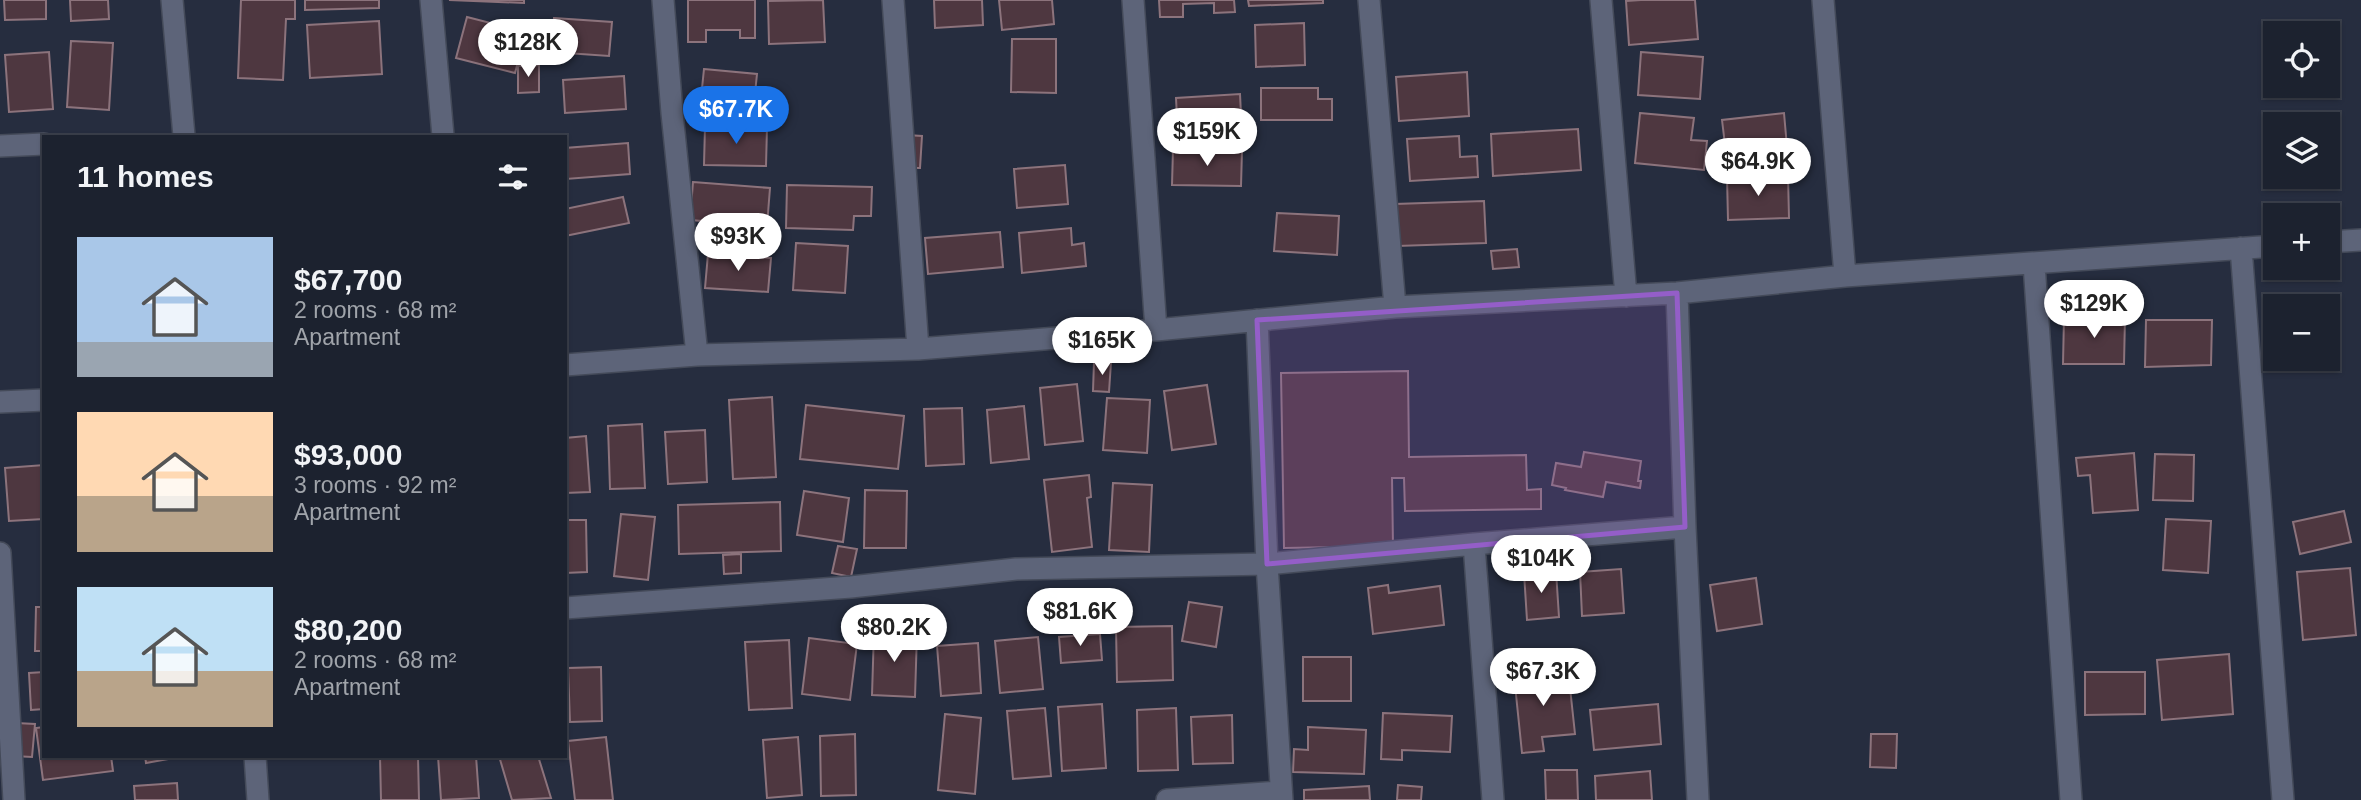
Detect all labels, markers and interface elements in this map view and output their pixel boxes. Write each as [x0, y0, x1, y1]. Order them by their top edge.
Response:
pin: $128K [479, 20, 577, 79]
map controls [2263, 21, 2340, 371]
button: locate [2263, 21, 2340, 98]
text: $128K [494, 29, 562, 55]
pin: $67.7K [679, 86, 793, 146]
text: $67.7K [699, 96, 773, 122]
pin: $159K [1158, 108, 1256, 168]
button: layers [2263, 112, 2340, 189]
text: $159K [1173, 118, 1241, 144]
pin: $64.9K [1701, 138, 1815, 198]
text: $64.9K [1721, 148, 1795, 174]
icon: filters [494, 158, 532, 196]
text: 11 homes [77, 160, 214, 193]
button: + [2263, 203, 2340, 280]
pin: $93K [697, 214, 779, 273]
text: $93K [711, 223, 765, 249]
text: $67,700 [294, 263, 402, 296]
icon: home [133, 265, 217, 349]
pin: $129K [2045, 280, 2143, 340]
text: $129K [2060, 290, 2128, 316]
button: − [2263, 294, 2340, 371]
text: 2 rooms · 68 m² [294, 297, 456, 323]
pin: $165K [1053, 318, 1151, 377]
text: Apartment [294, 324, 400, 350]
text: $165K [1068, 327, 1136, 353]
text: $93,000 [294, 438, 402, 471]
icon: home [133, 440, 217, 524]
text: 3 rooms · 92 m² [294, 472, 456, 498]
text: Apartment [294, 499, 400, 525]
pin: $104K [1492, 536, 1590, 595]
text: $104K [1507, 545, 1575, 571]
pin: $81.6K [1023, 588, 1137, 648]
text: $81.6K [1043, 598, 1117, 624]
pin: $80.2K [837, 604, 951, 664]
text: $80,200 [294, 613, 402, 646]
text: $80.2K [857, 614, 931, 640]
icon: home [133, 615, 217, 699]
text: 2 rooms · 68 m² [294, 647, 456, 673]
pin: $67.3K [1486, 648, 1600, 708]
text: $67.3K [1506, 658, 1580, 684]
text: Apartment [294, 674, 400, 700]

